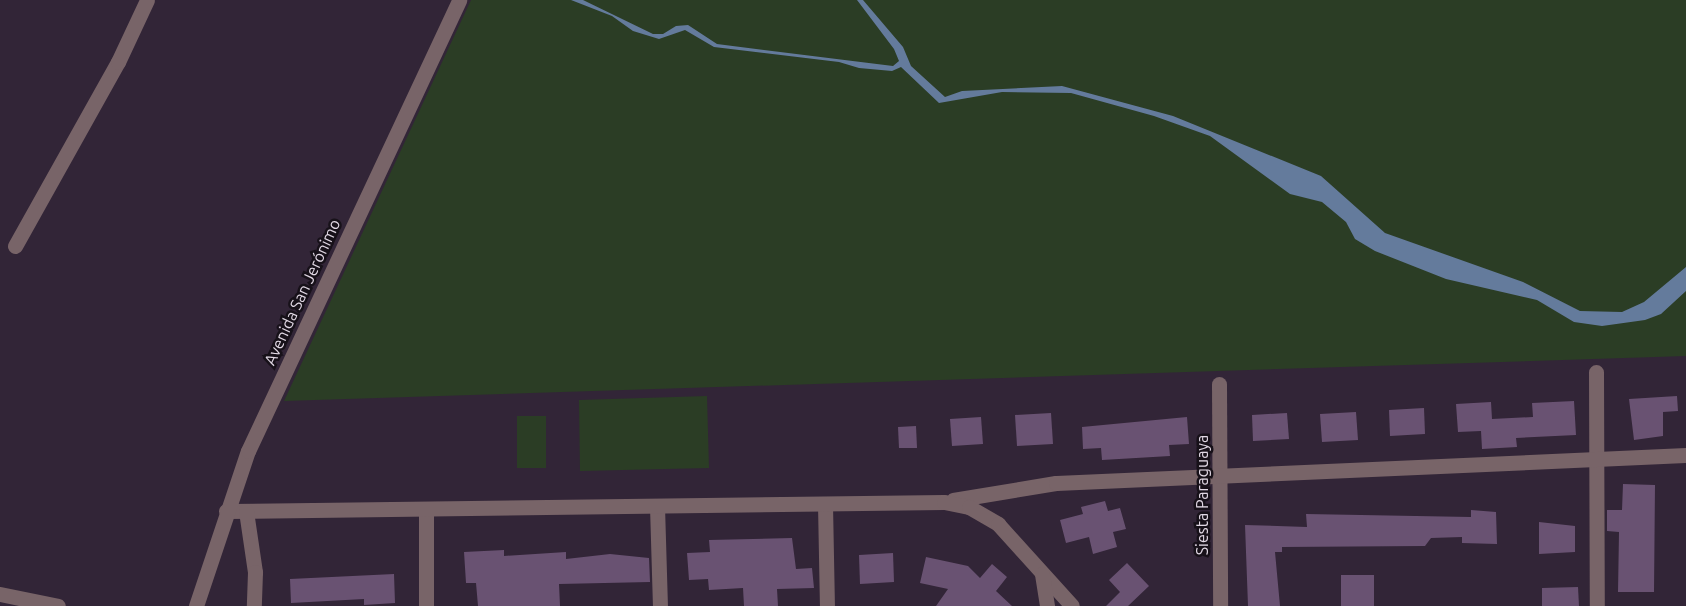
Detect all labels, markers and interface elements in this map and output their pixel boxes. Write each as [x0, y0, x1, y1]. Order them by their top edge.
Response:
street label: Avenida San Jerónimo [260, 216, 344, 368]
street label: Siesta Paraguaya [1192, 435, 1212, 555]

